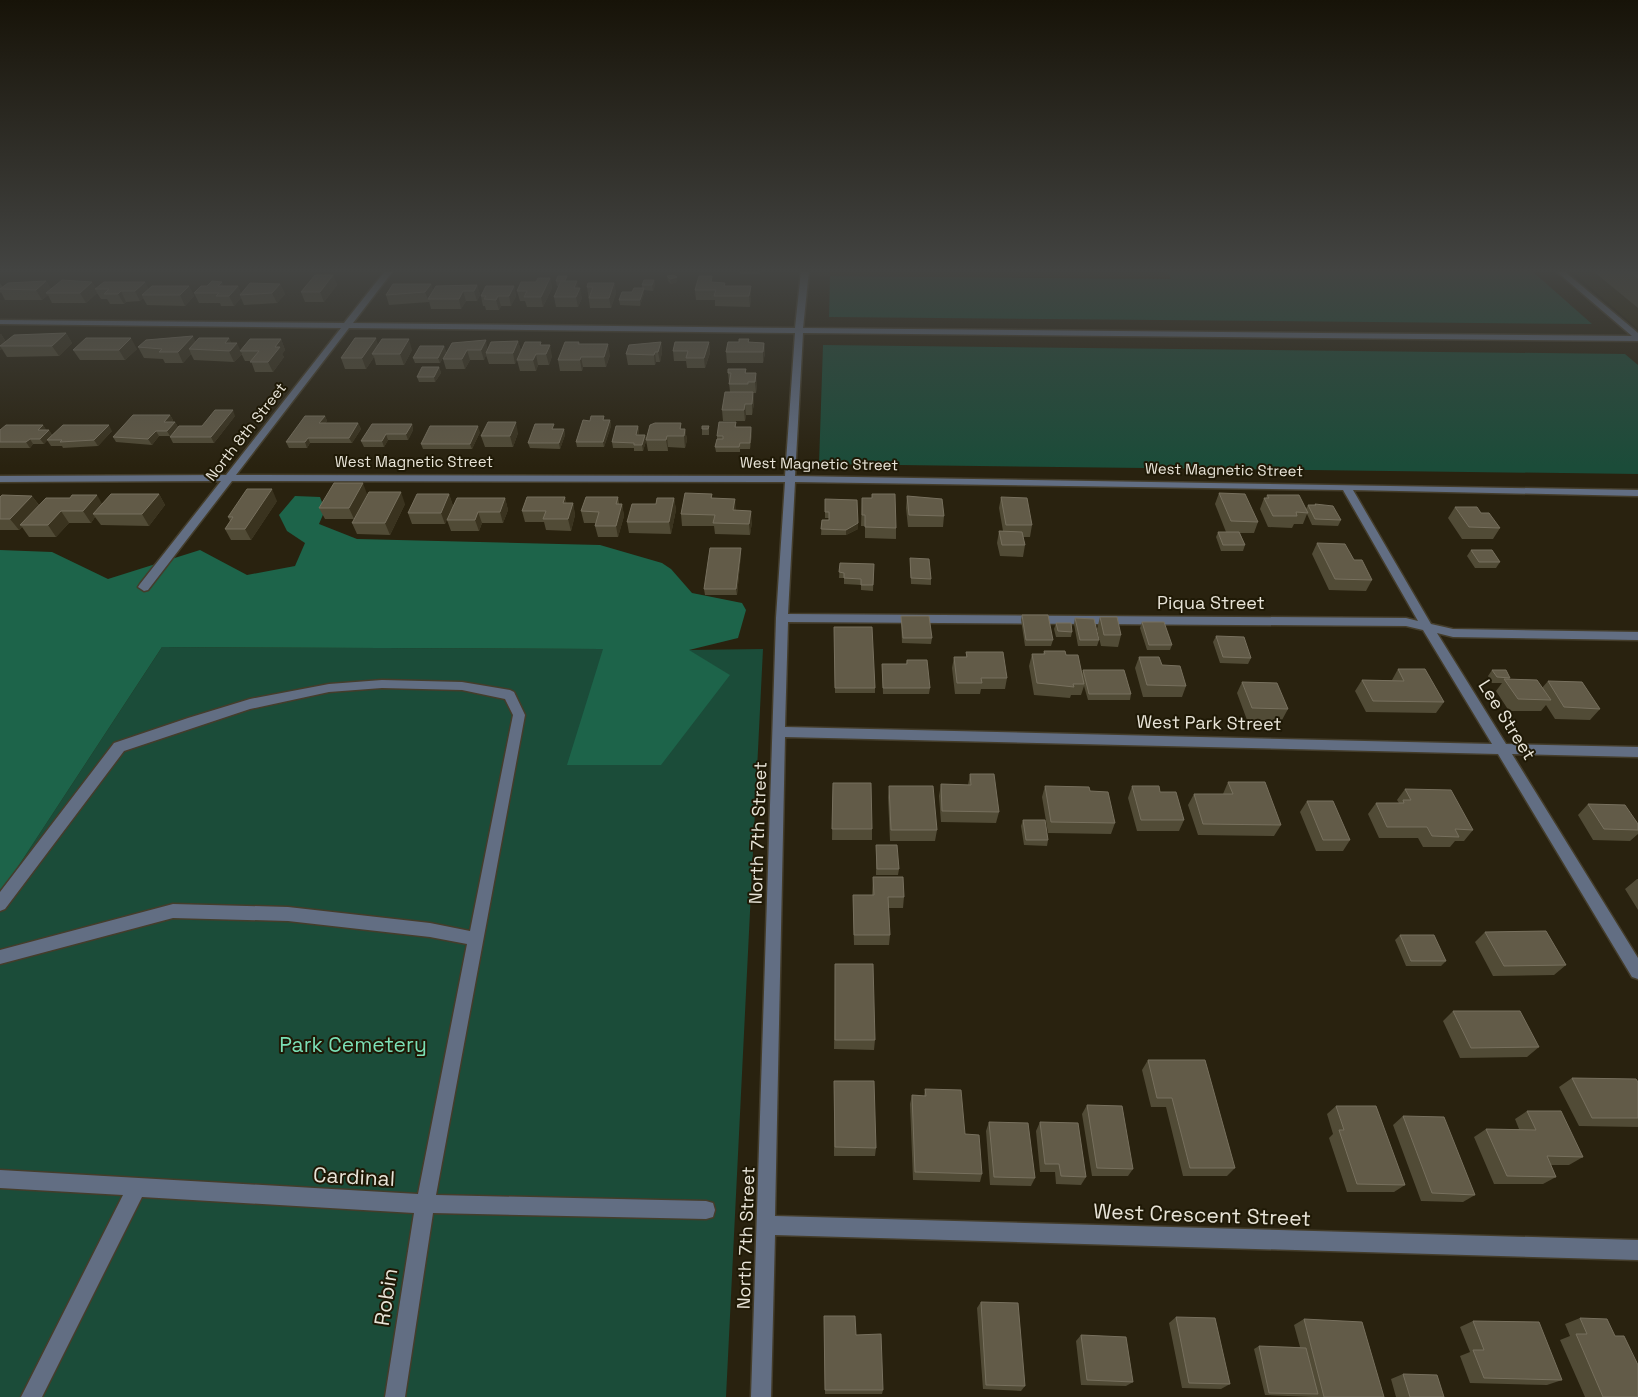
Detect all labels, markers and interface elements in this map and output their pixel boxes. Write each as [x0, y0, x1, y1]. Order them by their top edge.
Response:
street label: North 8th Street [201, 378, 290, 485]
street label: West Magnetic Street [335, 452, 493, 471]
street label: West Magnetic Street [740, 453, 898, 474]
street label: West Magnetic Street [1145, 459, 1303, 480]
street label: Piqua Street [1157, 591, 1265, 614]
street label: Lee Street [1474, 675, 1541, 764]
street label: West Park Street [1136, 710, 1282, 735]
street label: North 7th Street [744, 761, 771, 905]
park label: Park Cemetery [279, 1031, 427, 1058]
street label: Cardinal [312, 1161, 396, 1192]
street label: North 7th Street [732, 1166, 759, 1310]
street label: West Crescent Street [1093, 1197, 1311, 1232]
street label: Robin [368, 1266, 403, 1328]

